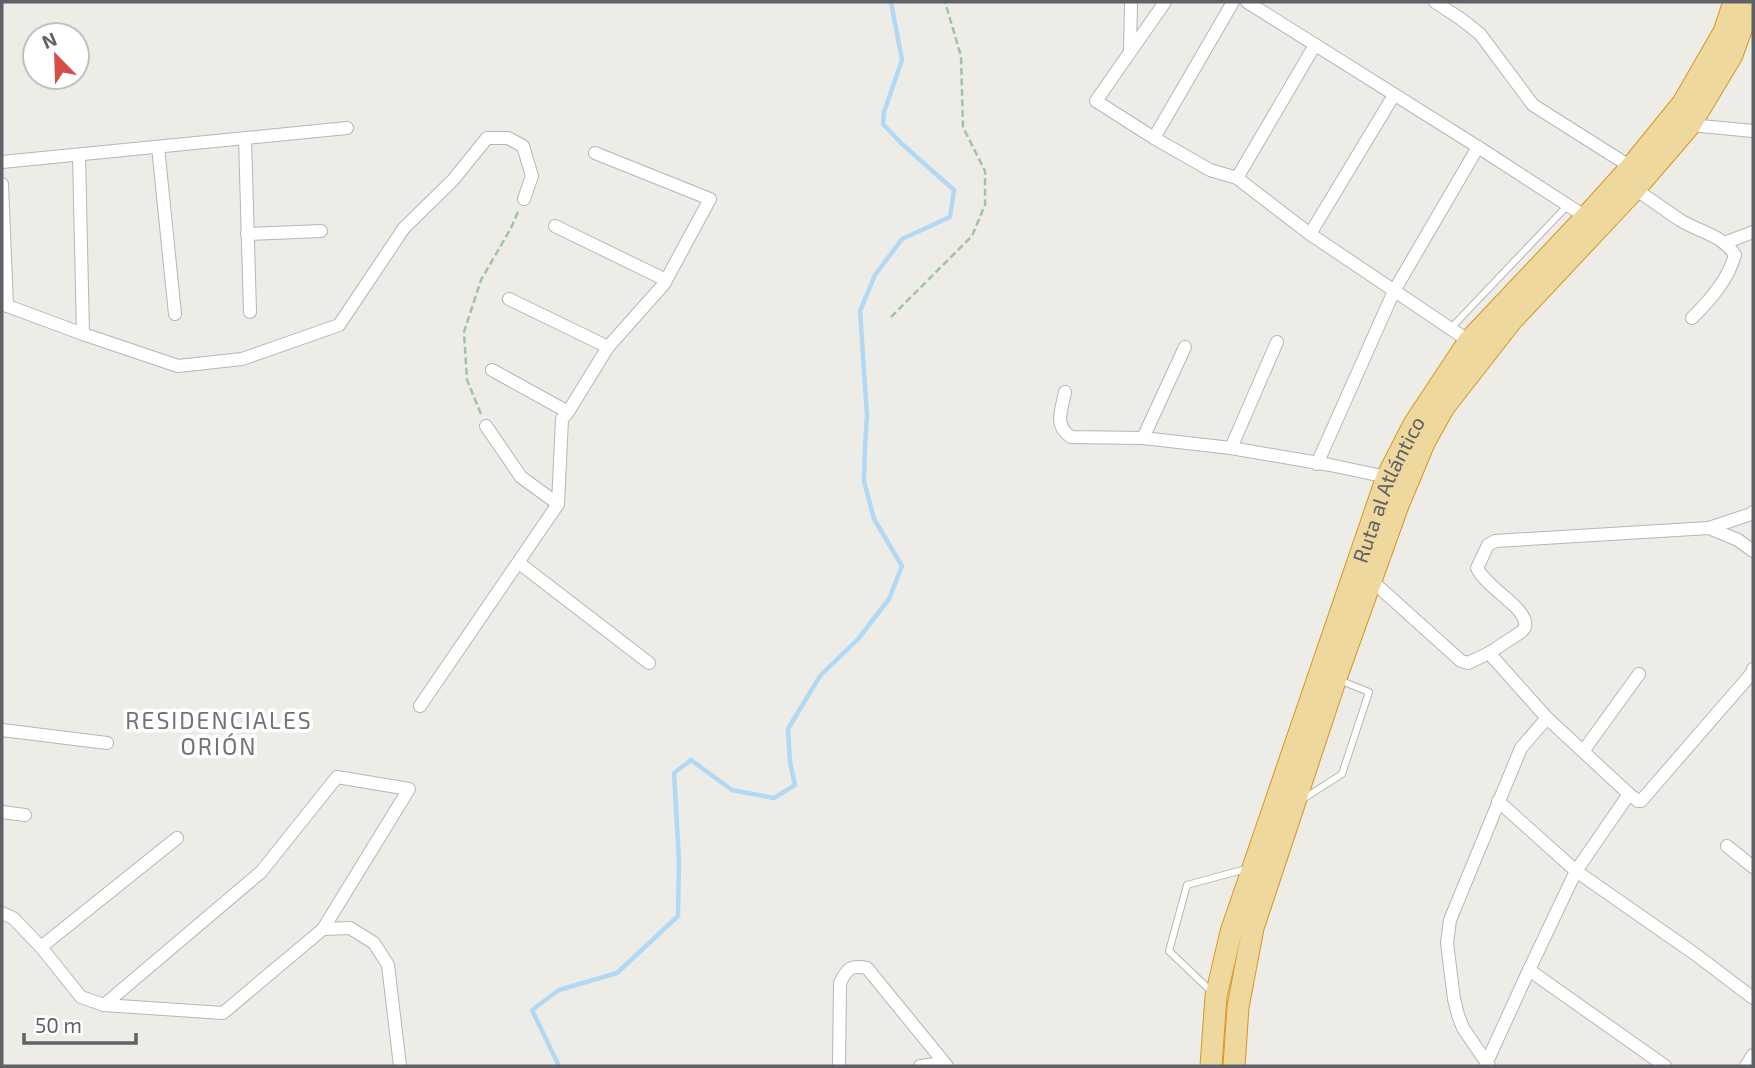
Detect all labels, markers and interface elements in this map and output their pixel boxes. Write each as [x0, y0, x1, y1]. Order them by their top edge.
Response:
north arrow [21, 21, 91, 91]
text: N [38, 27, 60, 53]
street label: Ruta al Atlántico [1346, 410, 1429, 566]
district label: RESIDENCIALES ORIÓN [125, 706, 313, 760]
scale bar [24, 1002, 136, 1046]
text: 50 m [35, 1012, 82, 1037]

